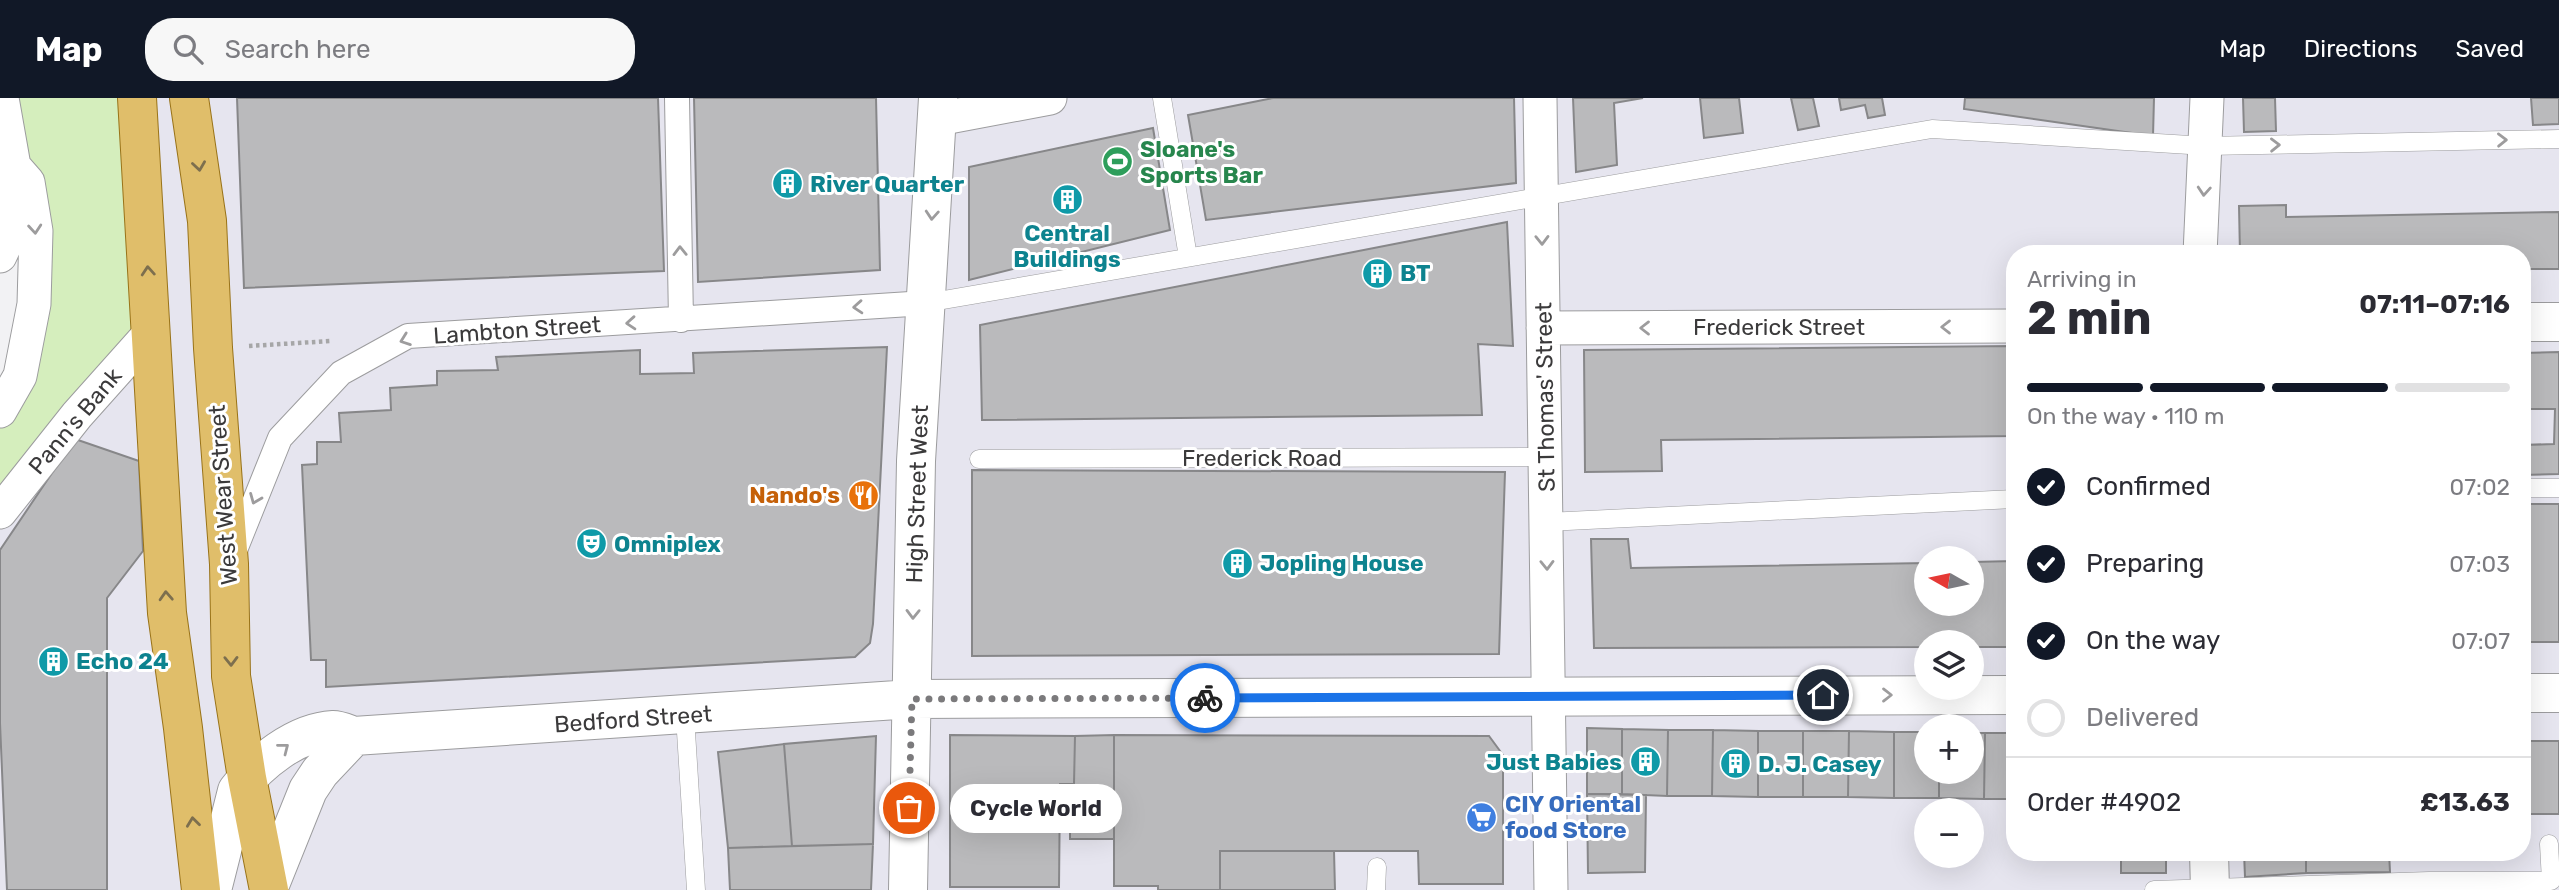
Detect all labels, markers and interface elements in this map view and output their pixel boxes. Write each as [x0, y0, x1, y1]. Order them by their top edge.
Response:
search box [145, 18, 635, 81]
text: Map [35, 30, 103, 69]
icon: search [169, 30, 207, 68]
text: Search here [225, 34, 370, 65]
text: Map [2219, 35, 2266, 63]
text: Directions [2304, 35, 2417, 63]
text: Saved [2455, 35, 2524, 63]
one-way arrow [2497, 133, 2508, 148]
place label: Sloane's Sports Bar [1140, 135, 1263, 189]
one-way arrow [2270, 137, 2280, 153]
sports icon: Sloane's Sports Bar [1100, 145, 1134, 179]
one-way arrow [191, 160, 206, 171]
building icon: River Quarter [770, 167, 804, 201]
place label: River Quarter [810, 170, 965, 198]
building icon: Central Buildings [1050, 182, 1084, 216]
one-way arrow [2196, 185, 2211, 196]
one-way arrow [925, 210, 940, 221]
place label: Central Buildings [1013, 219, 1121, 273]
one-way arrow [27, 224, 42, 235]
one-way arrow [1534, 235, 1550, 245]
one-way arrow [672, 246, 687, 257]
building icon: BT [1360, 256, 1394, 290]
place label: BT [1400, 259, 1431, 287]
text: Arriving in [2027, 265, 2137, 293]
one-way arrow [141, 266, 156, 277]
text: 07:11–07:16 [2359, 289, 2510, 320]
text: 2 min [2027, 291, 2152, 346]
one-way arrow [853, 300, 864, 315]
street label: St Thomas' Street [1529, 302, 1561, 492]
street label: Lambton Street [432, 310, 602, 350]
street label: Frederick Street [1693, 313, 1865, 341]
one-way arrow [626, 315, 637, 330]
one-way arrow [1940, 319, 1951, 335]
one-way arrow [1639, 320, 1650, 336]
one-way arrow [400, 332, 412, 346]
street label: Pann's Bank [22, 362, 128, 480]
text: On the way · 110 m [2027, 402, 2225, 430]
street label: West Wear Street [203, 404, 243, 586]
street label: High Street West [900, 404, 934, 584]
street label: Frederick Road [1182, 444, 1342, 472]
icon: check [2027, 468, 2065, 506]
text: Confirmed [2086, 471, 2211, 502]
text: 07:02 [2450, 473, 2510, 501]
restaurant icon: Nando's [846, 478, 880, 512]
place label: Nando's [749, 481, 840, 509]
one-way arrow [250, 492, 264, 504]
theatre icon: Omniplex [574, 527, 608, 561]
place label: Omniplex [614, 530, 721, 558]
icon: check [2027, 545, 2065, 583]
building icon: Jopling House [1220, 546, 1254, 580]
north arrow [1914, 546, 1984, 616]
map controls [1914, 546, 1984, 868]
text: Preparing [2086, 548, 2204, 579]
place label: Jopling House [1260, 549, 1424, 577]
text: 07:03 [2449, 550, 2510, 578]
one-way arrow [1540, 560, 1555, 571]
one-way arrow [159, 591, 174, 602]
one-way arrow [906, 608, 921, 619]
icon: check [2027, 622, 2065, 660]
text: On the way [2086, 625, 2220, 656]
text: 07:07 [2451, 627, 2510, 655]
button: layers [1914, 630, 1984, 700]
building icon: Echo 24 [36, 644, 70, 678]
place label: Echo 24 [76, 647, 169, 675]
one-way arrow [223, 656, 239, 667]
courier [1170, 663, 1240, 733]
pin [1793, 665, 1853, 725]
icon: home [1804, 676, 1842, 714]
icon: bike [1186, 679, 1224, 717]
one-way arrow [1882, 687, 1893, 703]
street label: Bedford Street [553, 700, 713, 738]
text: Delivered [2086, 702, 2199, 733]
button: + [1914, 714, 1984, 784]
one-way arrow [277, 744, 289, 757]
building icon: Just Babies [1628, 745, 1662, 779]
building icon: D. J. Casey [1718, 747, 1752, 781]
place label: Just Babies [1486, 748, 1622, 776]
place label: D. J. Casey [1758, 750, 1882, 778]
pin [879, 778, 939, 838]
callout: Cycle World [951, 784, 1122, 832]
text: Order #4902 [2027, 787, 2181, 818]
text: £13.63 [2420, 787, 2510, 818]
icon: bag [890, 789, 928, 827]
place label: CIY Oriental food Store [1505, 790, 1641, 844]
text: Cycle World [970, 794, 1102, 822]
button: − [1914, 798, 1984, 868]
supermarket icon: CIY Oriental food Store [1465, 800, 1499, 834]
one-way arrow [186, 816, 201, 827]

